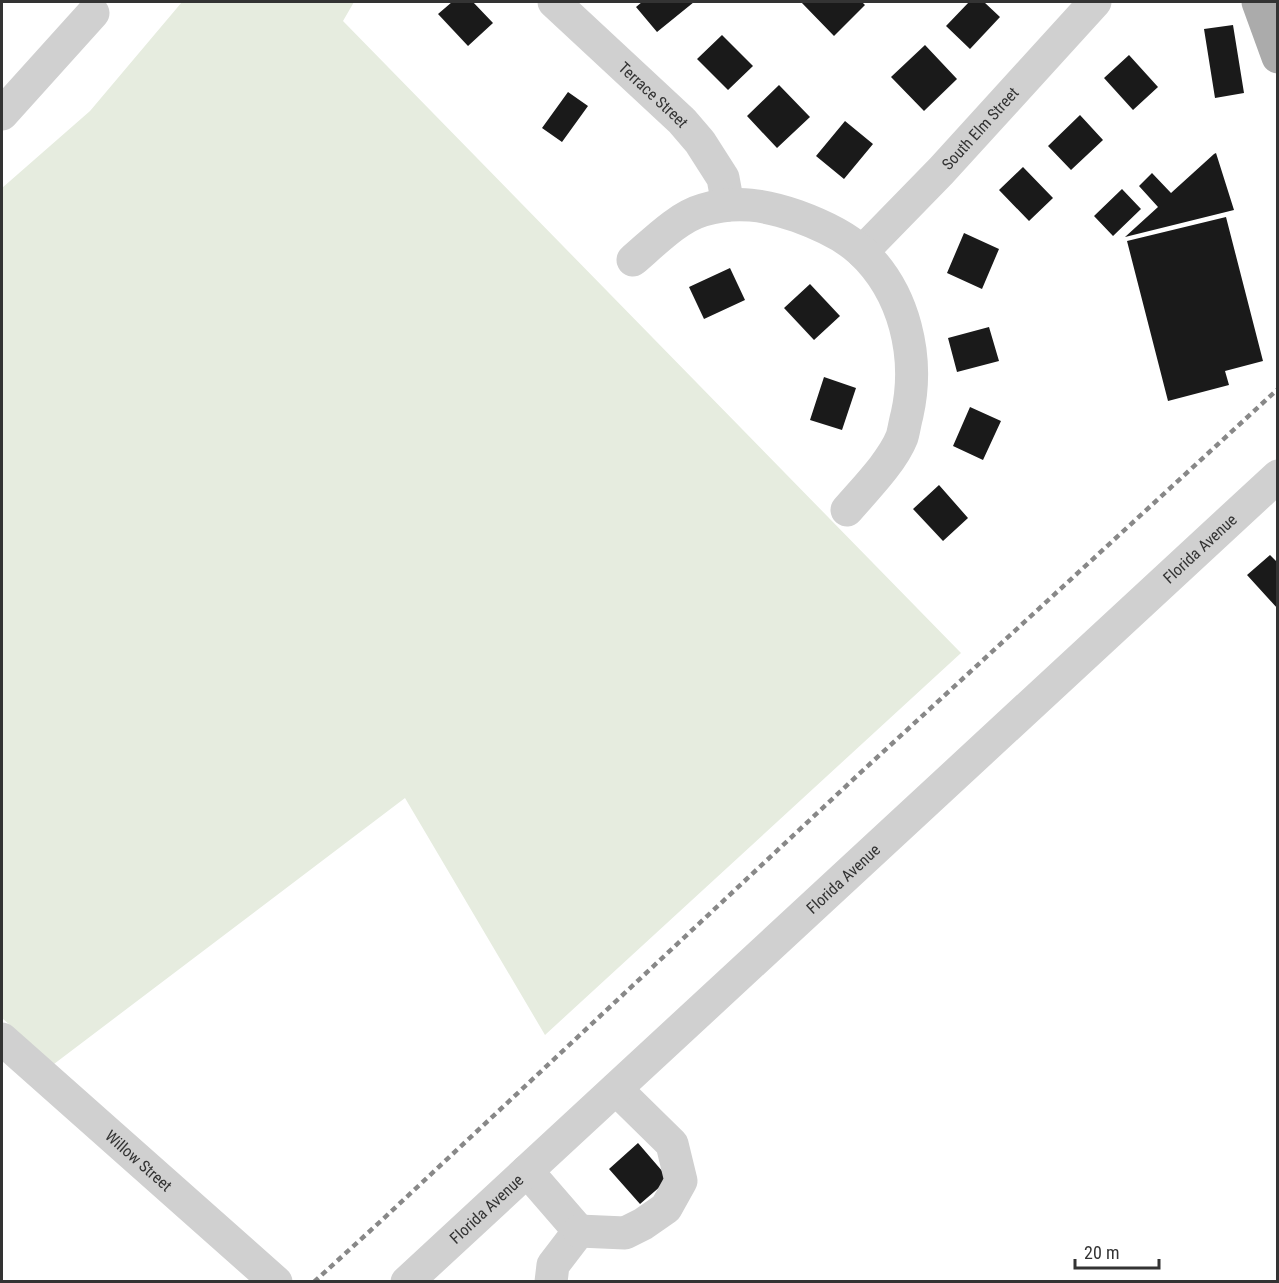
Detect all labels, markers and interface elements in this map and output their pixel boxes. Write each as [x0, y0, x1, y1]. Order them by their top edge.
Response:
street label: Terrace Street [615, 58, 693, 131]
street label: South Elm Street [938, 83, 1023, 173]
street label: Florida Avenue [1159, 510, 1240, 587]
street label: Florida Avenue [802, 840, 884, 917]
street label: Willow Street [102, 1126, 176, 1195]
street label: Florida Avenue [446, 1170, 527, 1247]
scale bar [1075, 1232, 1159, 1270]
text: 20 m [1084, 1242, 1119, 1263]

